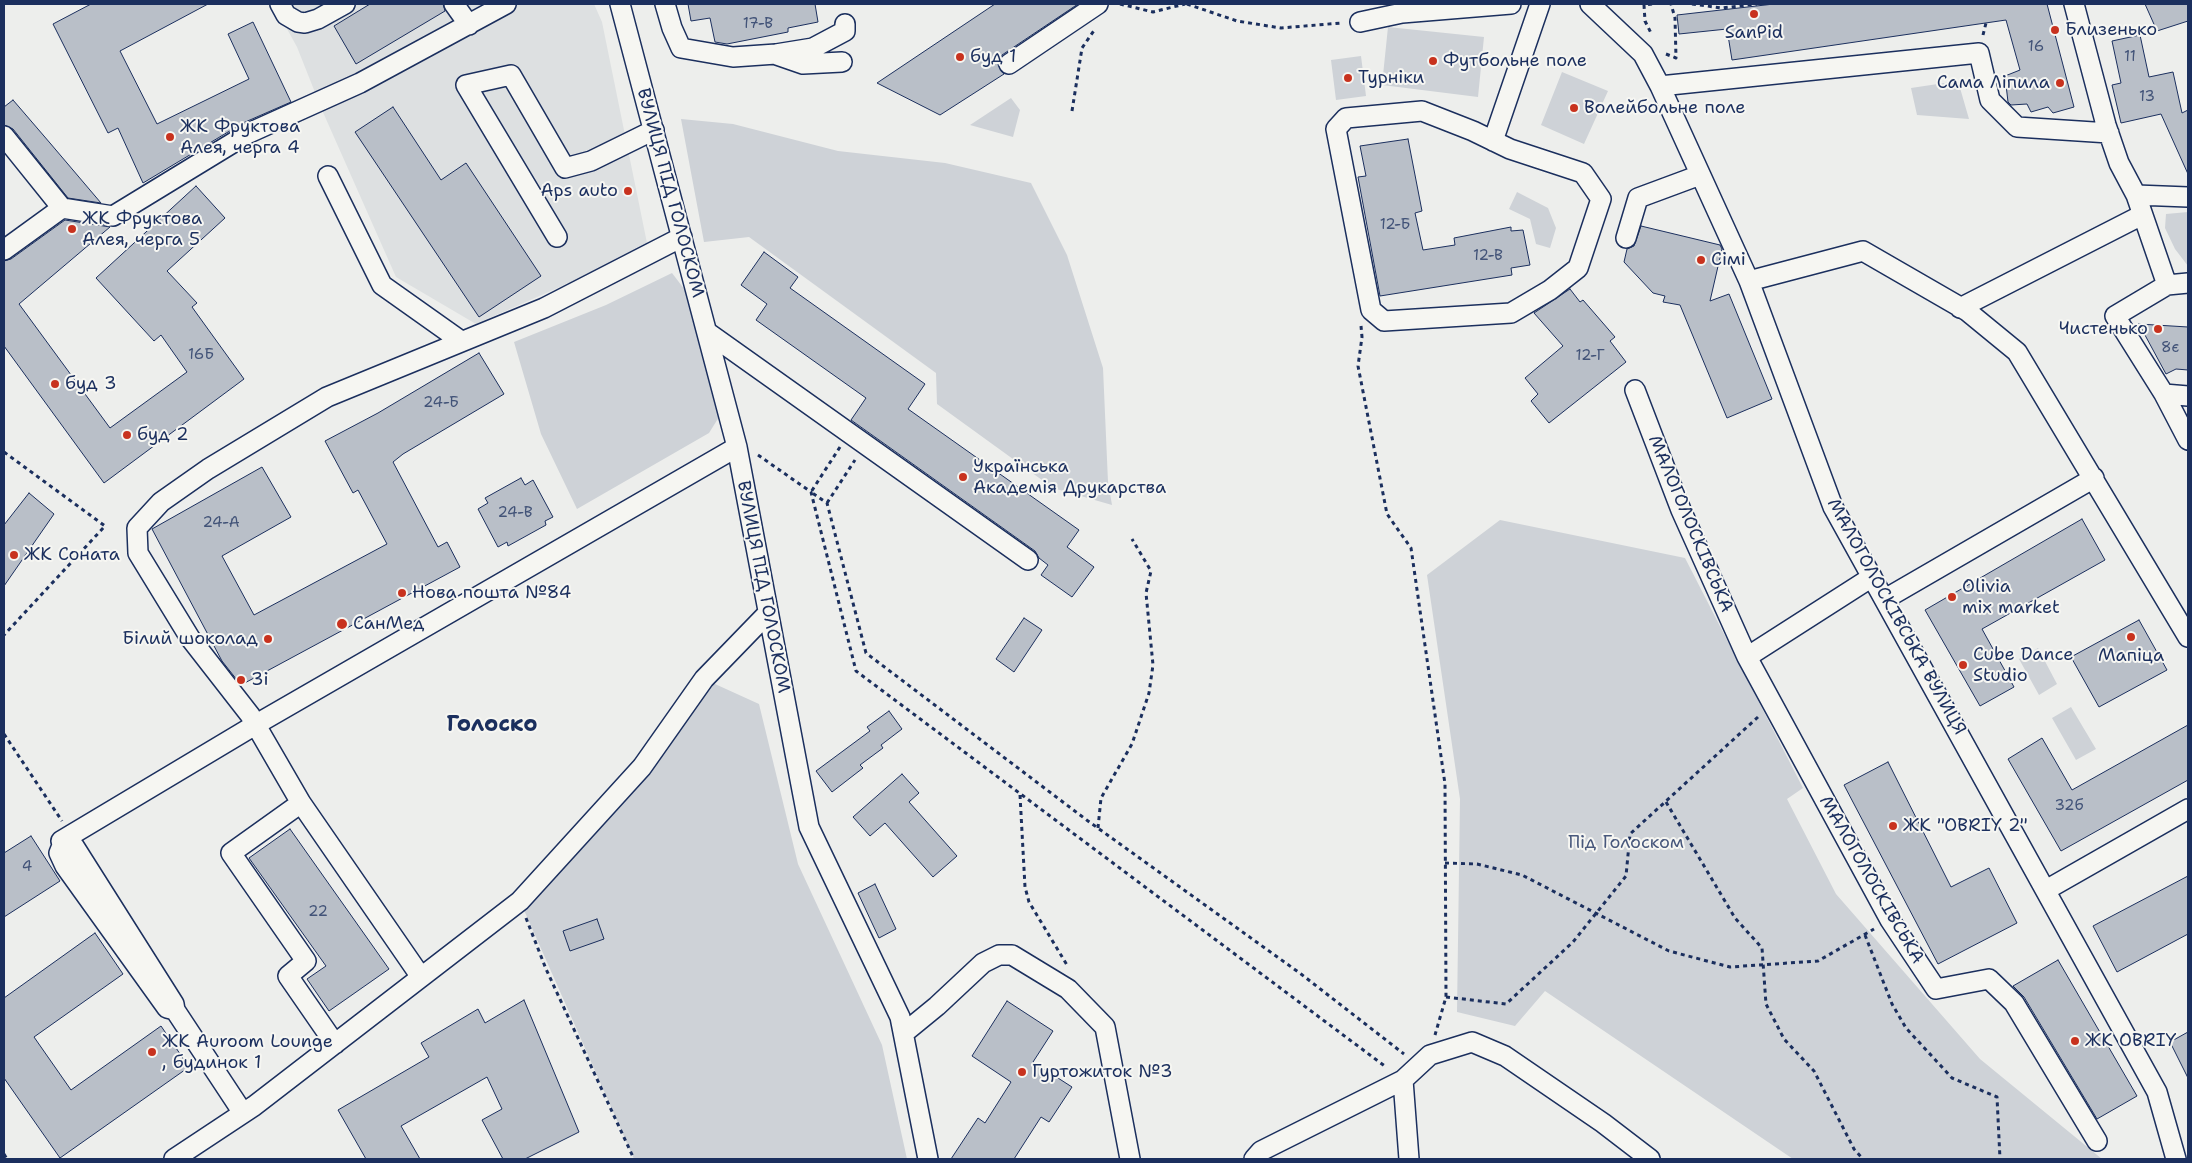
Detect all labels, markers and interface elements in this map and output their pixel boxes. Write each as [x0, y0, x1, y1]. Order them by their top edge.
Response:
marker: SanPid [1748, 8, 1760, 20]
house number: 17-В [743, 15, 773, 33]
place label: Близенько [2065, 19, 2157, 41]
place label: SanPid [1725, 22, 1783, 44]
marker: Близенько [2049, 24, 2061, 36]
house number: 16 [2028, 38, 2044, 56]
place label: буд 1 [970, 46, 1016, 68]
house number: 11 [2124, 48, 2136, 66]
place label: Футбольне поле [1443, 50, 1587, 72]
marker: буд 1 [954, 51, 966, 63]
marker: Футбольне поле [1427, 55, 1439, 67]
place label: Турніки [1358, 67, 1424, 89]
marker: Турніки [1342, 72, 1354, 84]
place label: Сама Ліпила [1937, 72, 2050, 94]
marker: Сама Ліпила [2054, 77, 2066, 89]
street label: ВУЛИЦЯ ПІД ГОЛОСКОМ [632, 86, 708, 300]
house number: 13 [2139, 88, 2155, 106]
place label: Волейбольне поле [1584, 97, 1746, 119]
marker: Волейбольне поле [1568, 102, 1580, 114]
place label: ЖК Фруктова Алея, черга 4 [180, 116, 300, 158]
marker: ЖК Фруктова Алея, черга 4 [164, 131, 176, 143]
place label: Aps auto [540, 180, 618, 202]
marker: Aps auto [622, 185, 634, 197]
place label: ЖК Фруктова Алея, черга 5 [82, 208, 202, 250]
house number: 12-Б [1380, 216, 1410, 234]
marker: ЖК Фруктова Алея, черга 5 [66, 223, 78, 235]
house number: 12-В [1473, 247, 1503, 265]
place label: Сімі [1711, 249, 1746, 271]
marker: Сімі [1695, 254, 1707, 266]
place label: Чистенько [2059, 318, 2148, 340]
marker: Чистенько [2152, 323, 2164, 335]
house number: 8є [2161, 339, 2179, 357]
house number: 16Б [188, 346, 214, 364]
house number: 12-Г [1576, 347, 1604, 365]
place label: буд 3 [65, 373, 116, 395]
marker: буд 3 [49, 378, 61, 390]
house number: 24-Б [423, 394, 459, 412]
place label: буд 2 [137, 424, 188, 446]
marker: буд 2 [121, 429, 133, 441]
street label: МАЛОГОЛОСКІВСЬКА [1643, 432, 1737, 616]
place label: Українська Академія Друкарства [973, 456, 1166, 498]
marker: Українська Академія Друкарства [957, 471, 969, 483]
street label: ВУЛИЦЯ ПІД ГОЛОСКОМ [732, 479, 794, 695]
street label: МАЛОГОЛОСКІВСЬКА ВУЛИЦЯ [1822, 495, 1970, 739]
house number: 24-В [497, 504, 533, 522]
house number: 24-А [202, 514, 240, 532]
place label: ЖК Соната [24, 544, 120, 566]
marker: ЖК Соната [8, 549, 20, 561]
place label: Olivia mix market [1962, 576, 2060, 618]
place label: Нова пошта №84 [412, 582, 571, 604]
marker: Нова пошта №84 [396, 587, 408, 599]
marker: Olivia mix market [1946, 591, 1958, 603]
place label: СанМед [353, 613, 424, 635]
marker: СанМед [335, 617, 349, 631]
place label: Білий шоколад [122, 628, 258, 650]
marker: Мапіца [2125, 631, 2137, 643]
marker: Білий шоколад [262, 633, 274, 645]
place label: Cube Dance Studio [1973, 644, 2073, 686]
place label: Мапіца [2098, 645, 2164, 667]
marker: Cube Dance Studio [1957, 659, 1969, 671]
place label: 3і [251, 669, 269, 691]
marker: 3і [235, 674, 247, 686]
district label: Голоско [447, 712, 537, 738]
street label: МАЛОГОЛОСКІВСЬКА [1814, 792, 1928, 968]
house number: 32б [2054, 797, 2084, 815]
place label: ЖК "OBRIY 2" [1903, 815, 2028, 837]
marker: ЖК "OBRIY 2" [1887, 820, 1899, 832]
park label: Під Голоском [1568, 832, 1684, 854]
house number: 4 [22, 858, 32, 876]
house number: 22 [308, 903, 328, 921]
place label: ЖК OBRIY [2085, 1030, 2176, 1052]
place label: ЖК Auroom Lounge , будинок 1 [162, 1031, 333, 1074]
marker: ЖК OBRIY [2069, 1035, 2081, 1047]
marker: ЖК Auroom Lounge , будинок 1 [146, 1046, 158, 1058]
place label: Гуртожиток №3 [1032, 1061, 1173, 1083]
marker: Гуртожиток №3 [1016, 1066, 1028, 1078]

